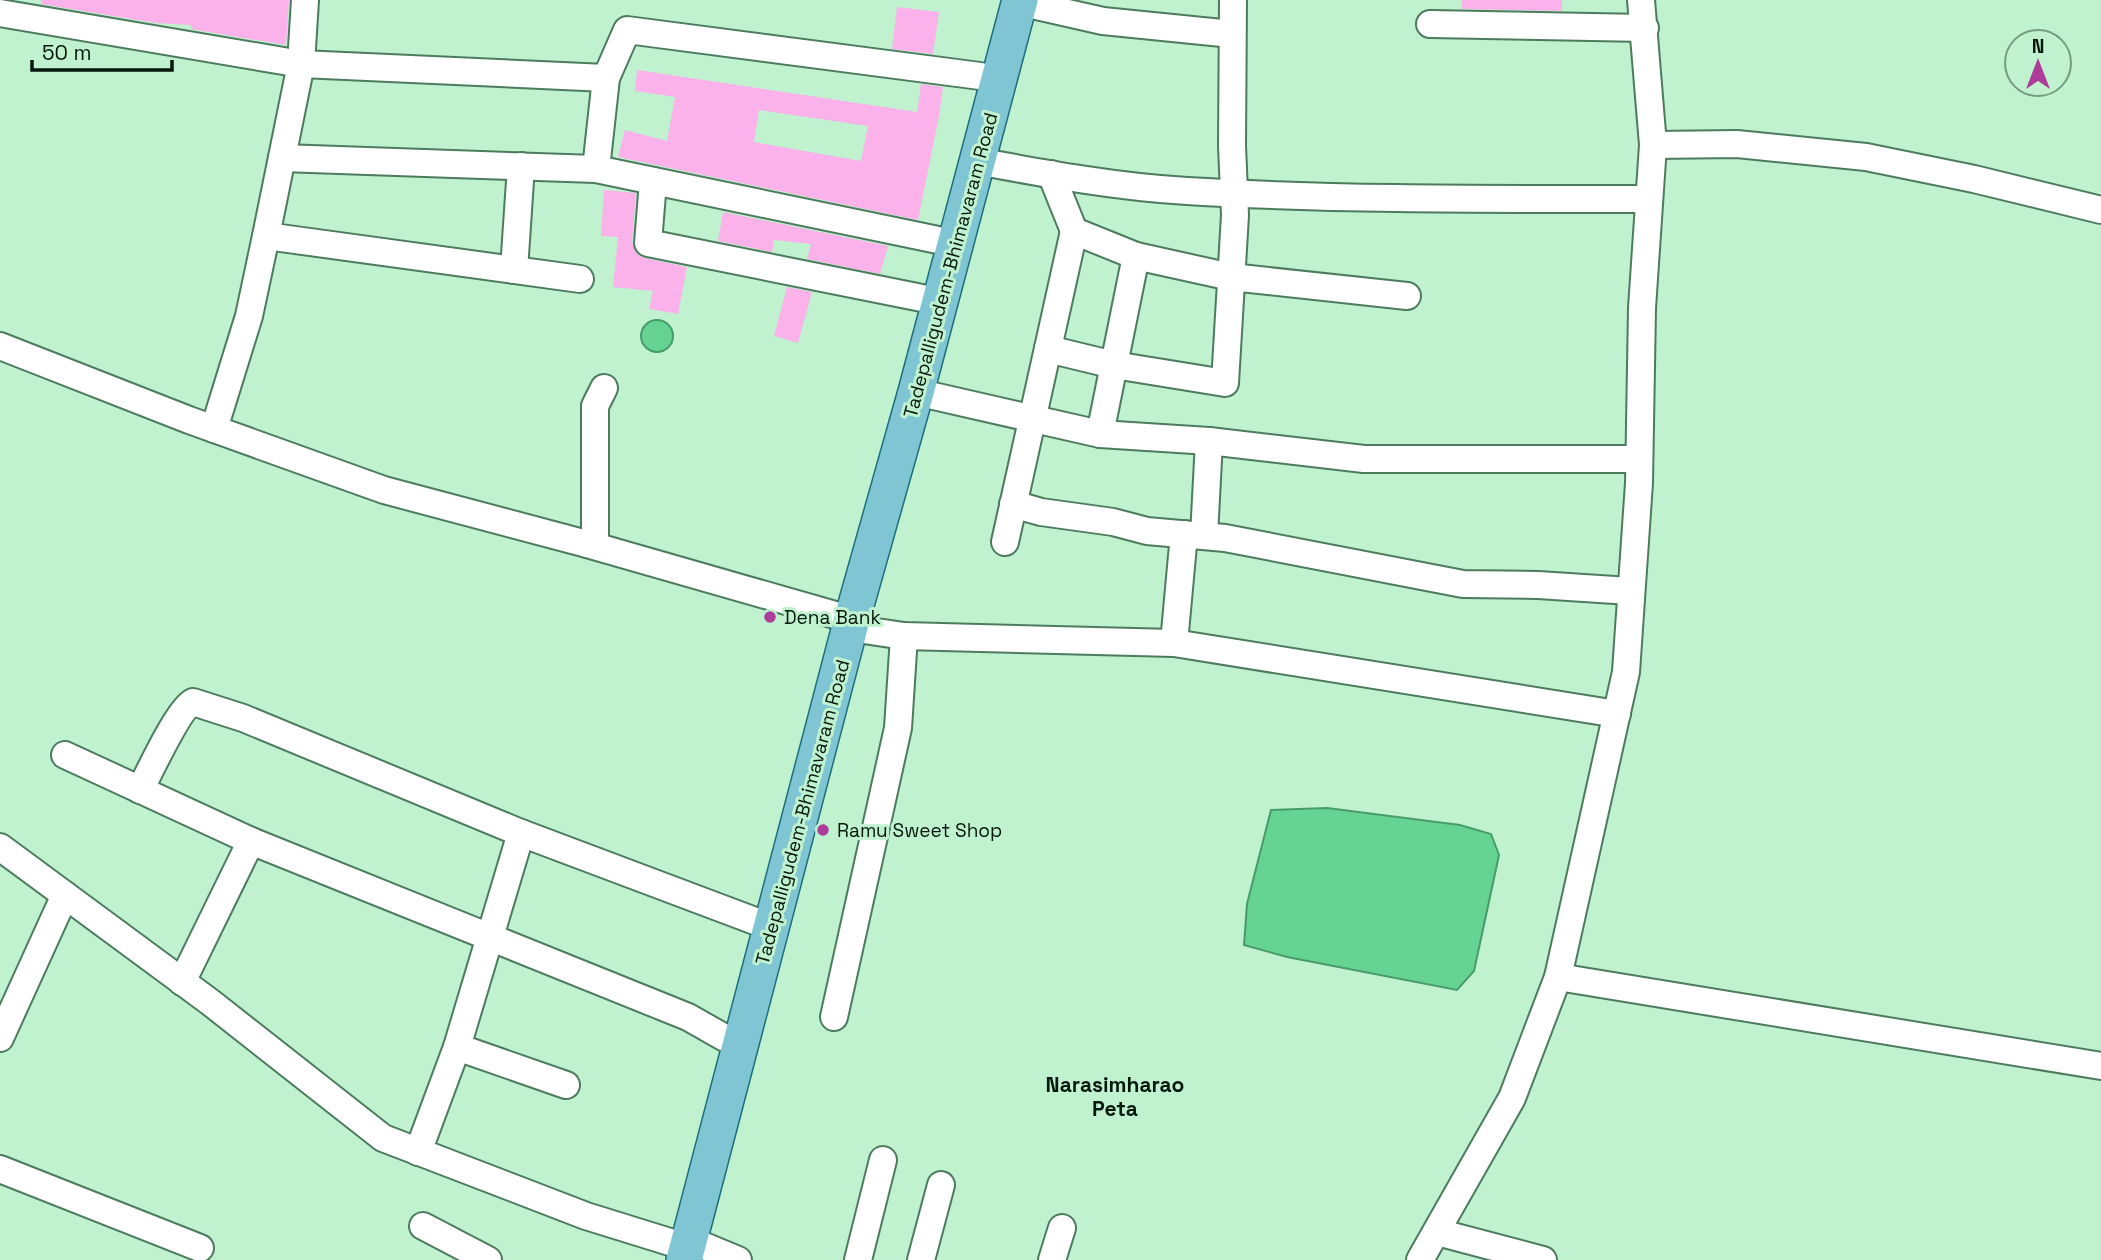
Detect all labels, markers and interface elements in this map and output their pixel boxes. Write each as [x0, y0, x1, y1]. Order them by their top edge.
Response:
scale bar [32, 28, 172, 72]
north arrow [2003, 28, 2073, 98]
text: N [2032, 34, 2044, 59]
text: 50 m [42, 39, 92, 66]
street label: Tadepalligudem-Bhimavaram Road [898, 110, 1003, 421]
place label: Dena Bank [784, 605, 881, 630]
marker: Dena Bank [762, 609, 778, 625]
street label: Tadepalligudem-Bhimavaram Road [750, 657, 855, 968]
place label: Ramu Sweet Shop [837, 818, 1002, 843]
marker: Ramu Sweet Shop [815, 822, 831, 838]
district label: Narasimharao Peta [1046, 1071, 1184, 1122]

